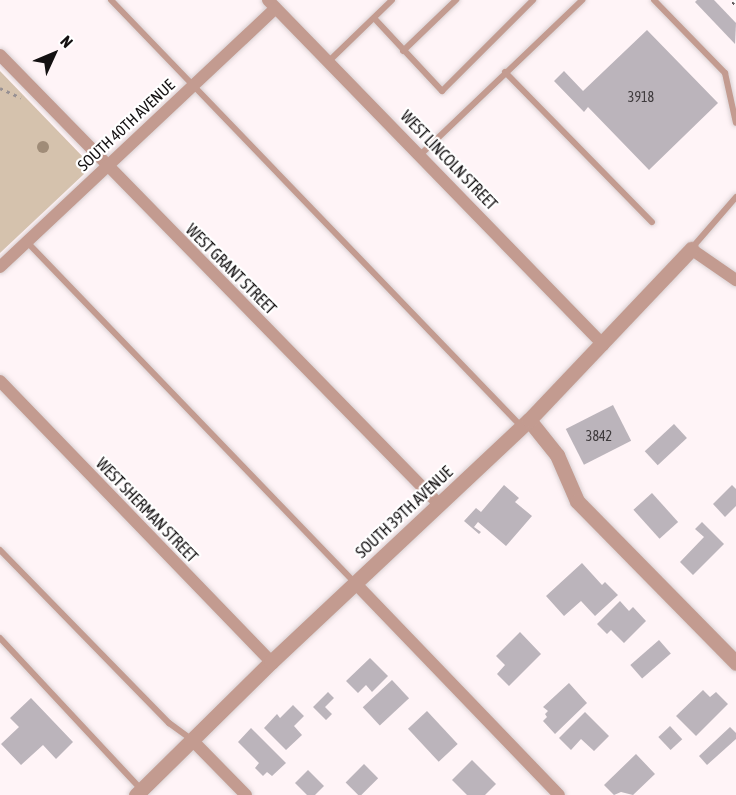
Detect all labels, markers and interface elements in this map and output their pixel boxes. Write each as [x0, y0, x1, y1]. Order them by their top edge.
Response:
north arrow [24, 24, 84, 84]
text: N [57, 32, 77, 51]
street label: SOUTH 40TH AVENUE [74, 75, 178, 175]
house number: 3918 [628, 89, 654, 105]
street label: WEST LINCOLN STREET [397, 106, 501, 214]
street label: WEST GRANT STREET [182, 220, 280, 318]
house number: 3842 [586, 428, 612, 444]
street label: WEST SHERMAN STREET [92, 454, 202, 566]
street label: SOUTH 39TH AVENUE [352, 462, 456, 562]

